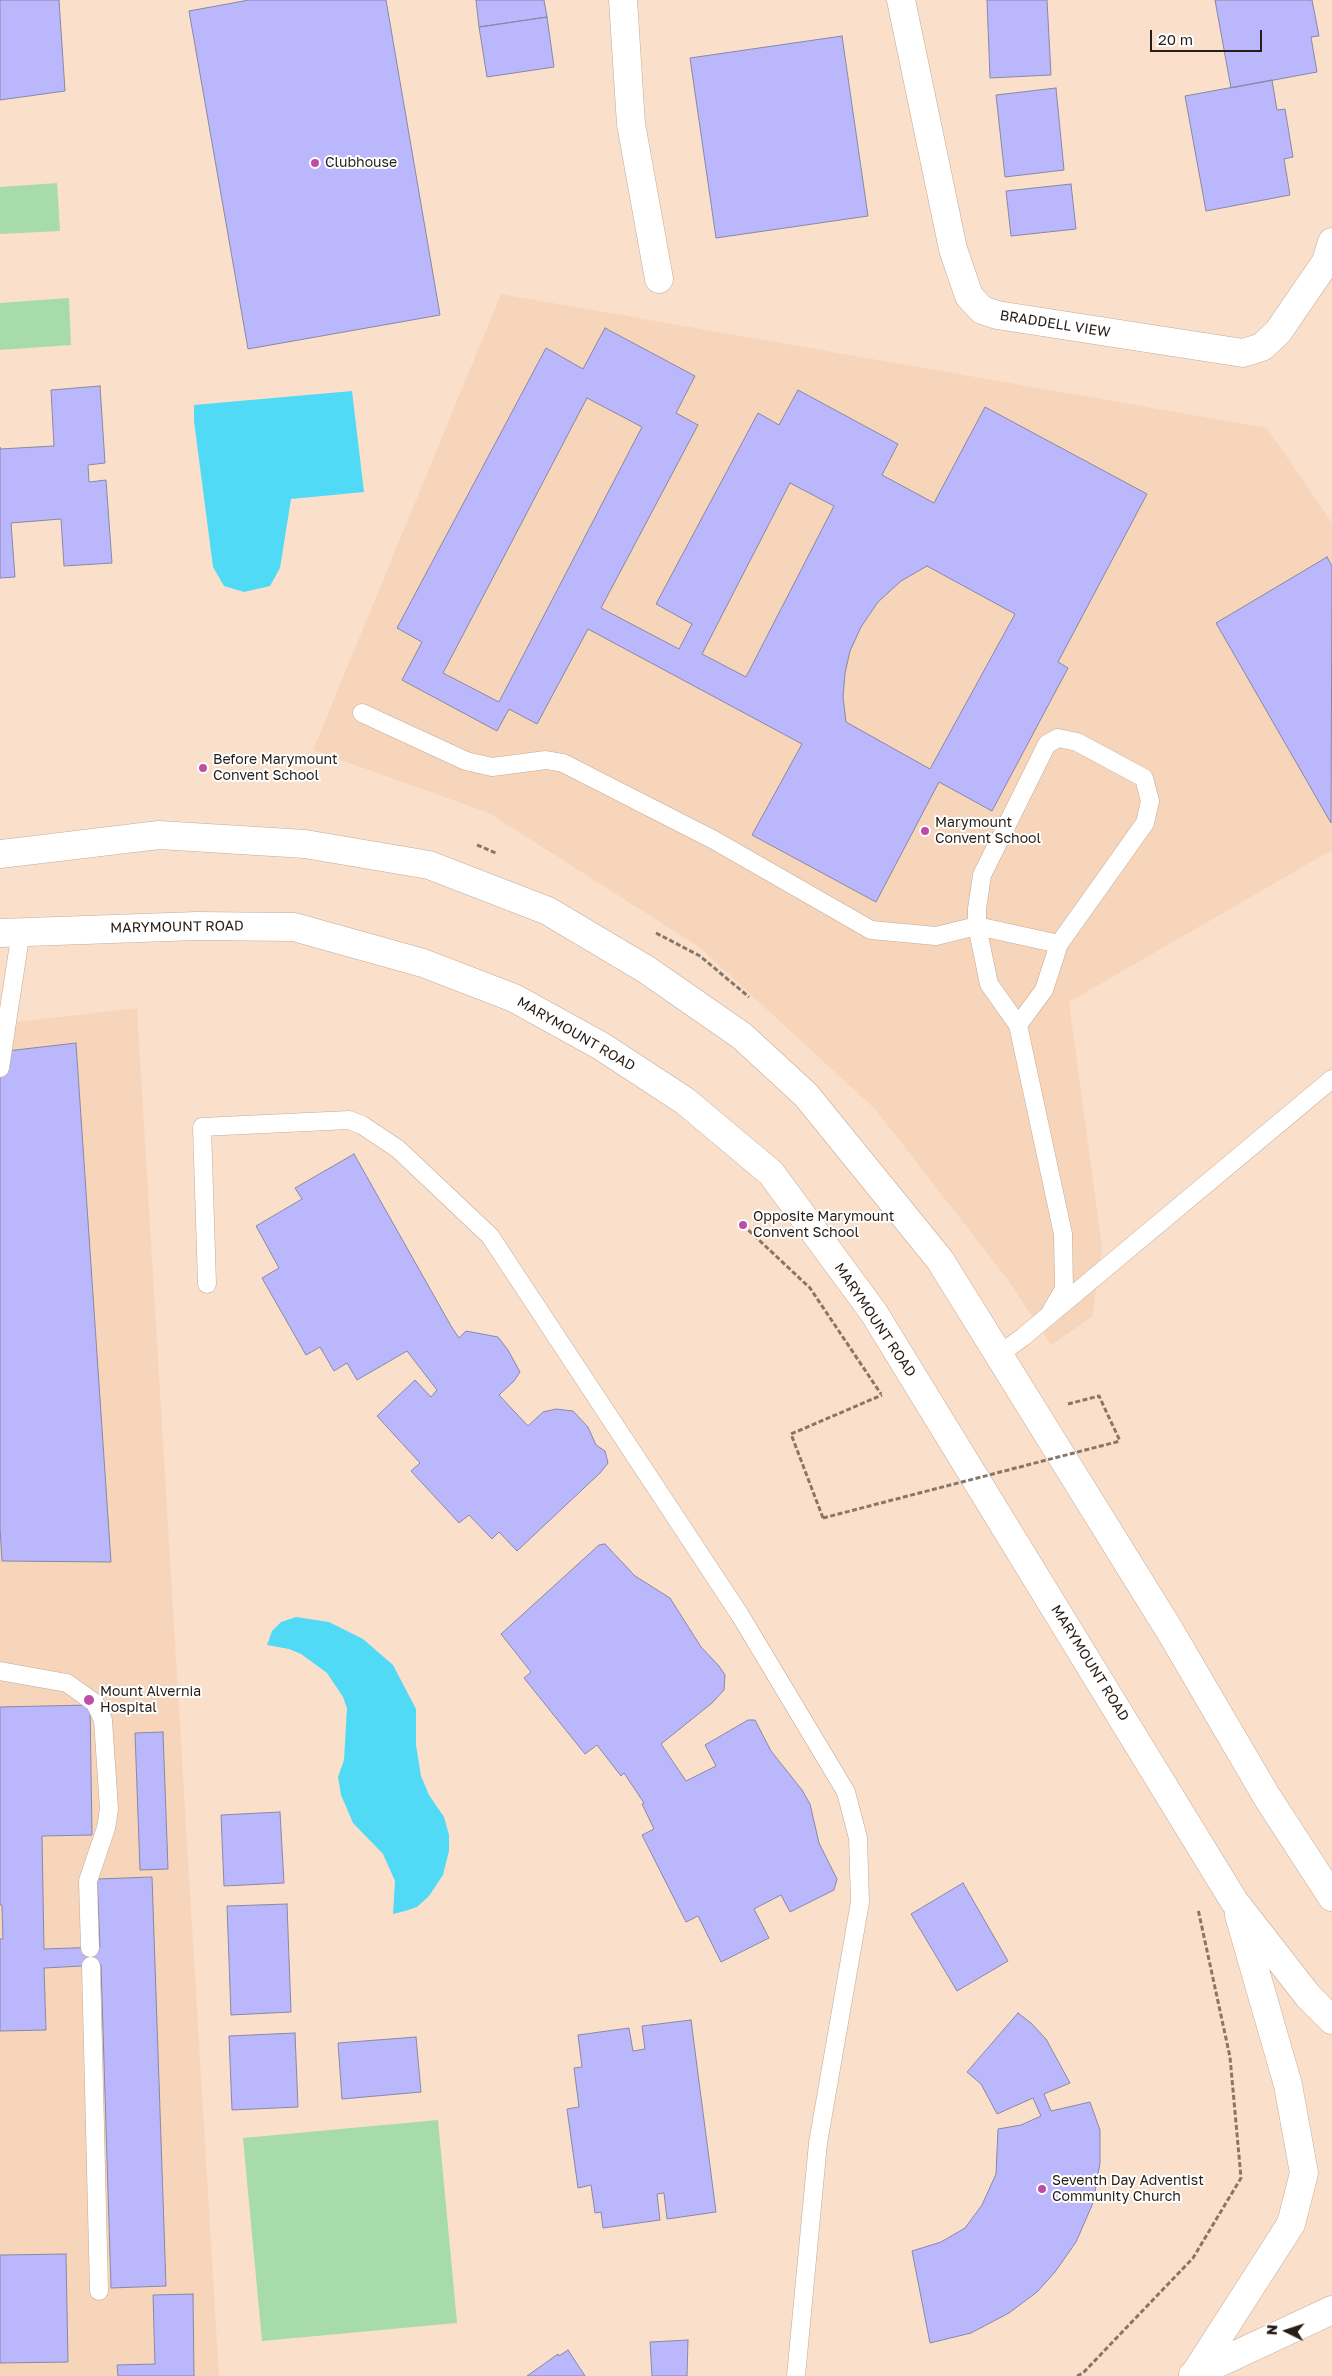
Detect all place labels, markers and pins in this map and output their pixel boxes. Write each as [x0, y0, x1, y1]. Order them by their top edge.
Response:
place label: Clubhouse [325, 155, 397, 171]
marker: Clubhouse [309, 157, 321, 169]
place label: Before Marymount Convent School [213, 752, 338, 784]
marker: Before Marymount Convent School [197, 762, 209, 774]
place label: Marymount Convent School [935, 815, 1041, 848]
marker: Marymount Convent School [919, 825, 931, 837]
place label: Opposite Marymount Convent School [753, 1209, 894, 1242]
marker: Opposite Marymount Convent School [737, 1219, 749, 1231]
place label: Mount Alvernia Hospital [100, 1684, 201, 1716]
marker: Mount Alvernia Hospital [82, 1693, 96, 1707]
place label: Seventh Day Adventist Community Church [1052, 2173, 1204, 2206]
marker: Seventh Day Adventist Community Church [1036, 2183, 1048, 2195]

